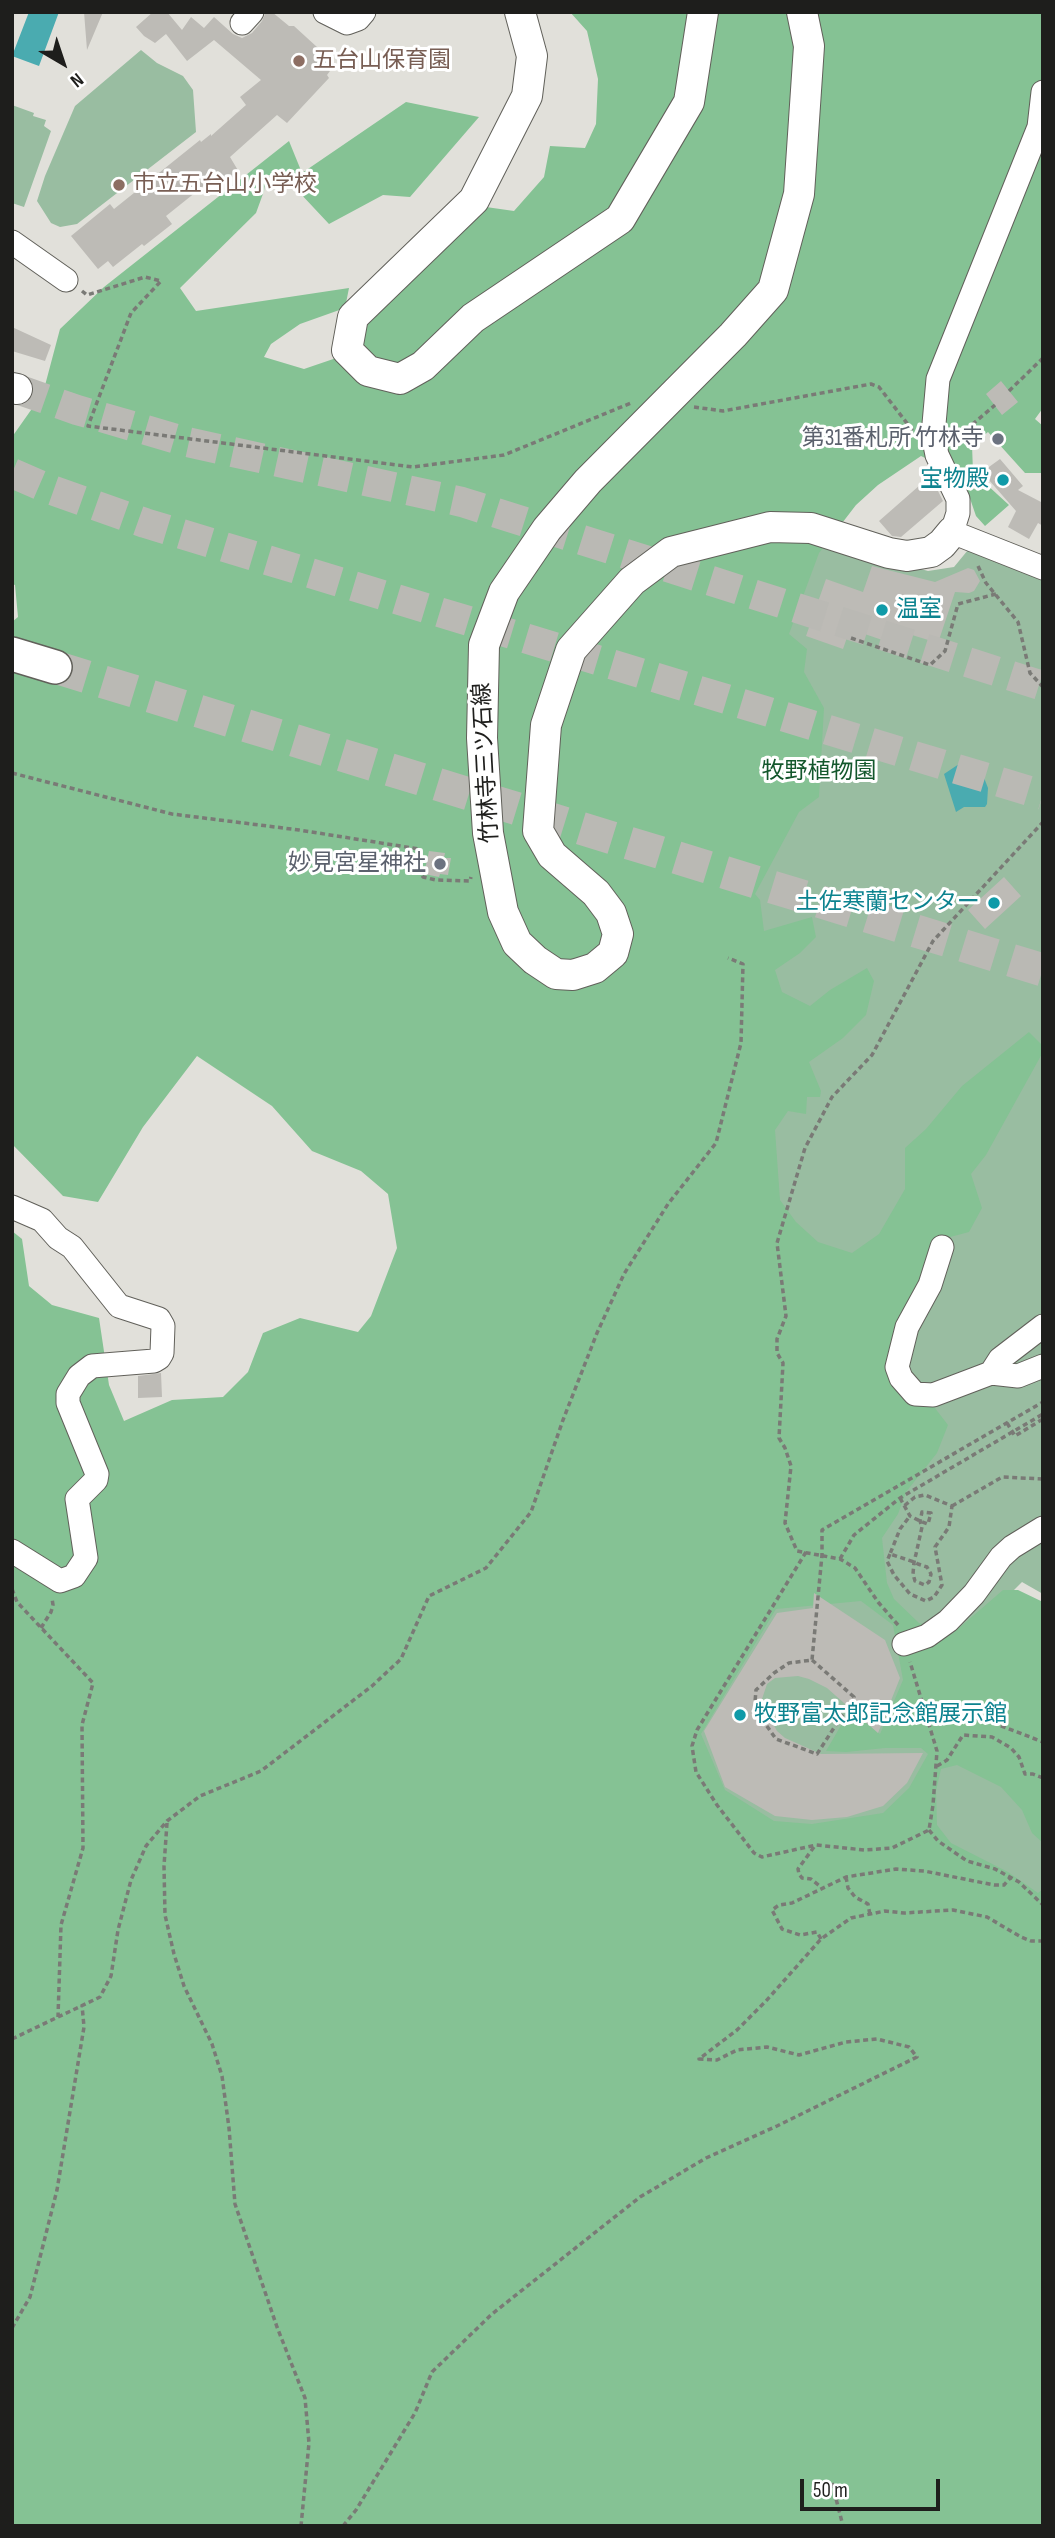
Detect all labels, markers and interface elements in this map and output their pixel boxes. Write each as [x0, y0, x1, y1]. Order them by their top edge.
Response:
north arrow [28, 28, 98, 98]
place label: 五台山保育園 [313, 47, 451, 75]
marker: 五台山保育園 [291, 53, 307, 69]
text: N [65, 68, 88, 92]
place label: 市立五台山小学校 [133, 171, 317, 199]
marker: 市立五台山小学校 [111, 177, 127, 193]
place label: 第31番札所 竹林寺 [802, 425, 984, 453]
marker: 第31番札所 竹林寺 [990, 431, 1006, 447]
place label: 宝物殿 [920, 466, 989, 494]
marker: 宝物殿 [995, 472, 1011, 488]
place label: 温室 [896, 596, 942, 624]
marker: 温室 [874, 602, 890, 618]
street label: 竹林寺三ツ石線 [469, 682, 505, 844]
park label: 牧野植物園 [762, 758, 876, 786]
place label: 妙見宮星神社 [288, 850, 426, 878]
marker: 妙見宮星神社 [432, 856, 448, 872]
place label: 土佐寒蘭センター [796, 889, 980, 917]
marker: 土佐寒蘭センター [986, 895, 1002, 911]
place label: 牧野富太郎記念館展示館 [754, 1701, 1007, 1729]
marker: 牧野富太郎記念館展示館 [732, 1707, 748, 1723]
scale bar [803, 2464, 943, 2508]
text: 50 m [813, 2478, 848, 2503]

